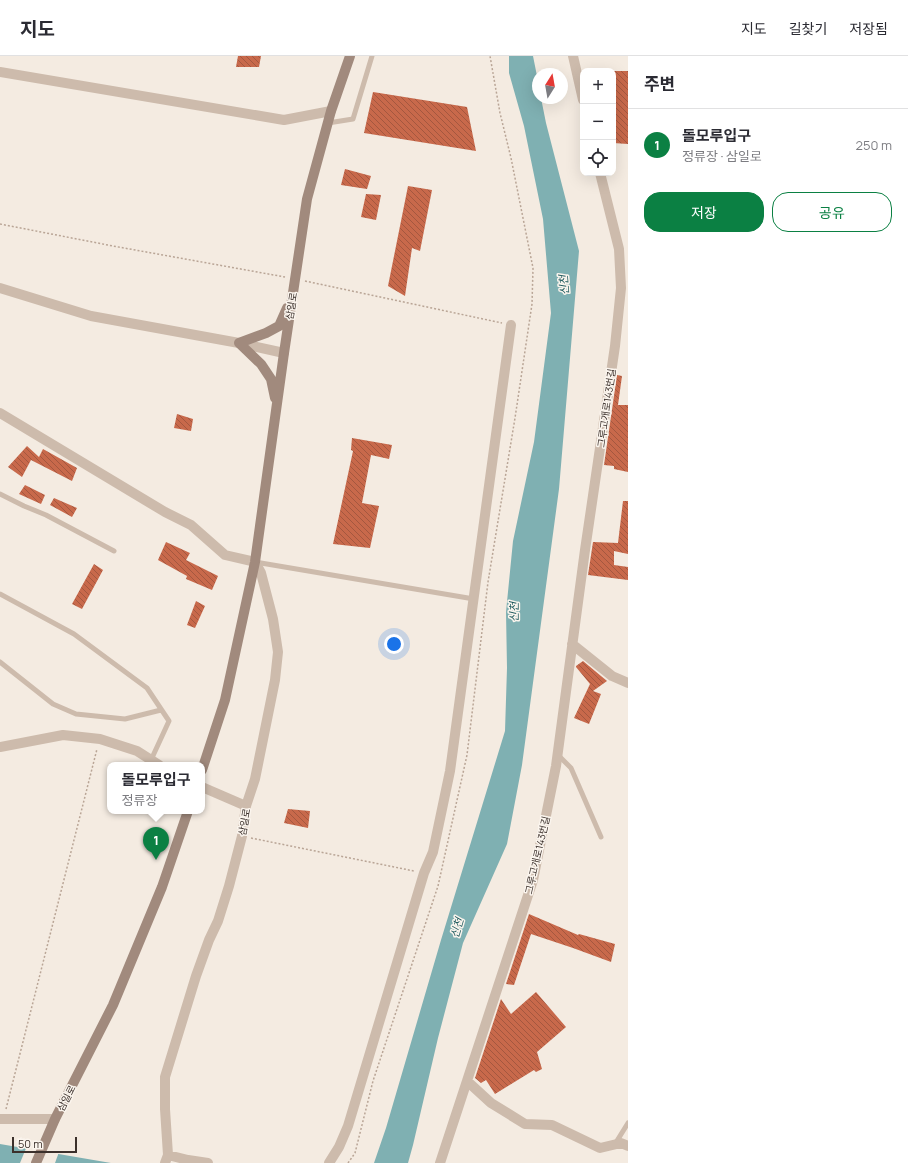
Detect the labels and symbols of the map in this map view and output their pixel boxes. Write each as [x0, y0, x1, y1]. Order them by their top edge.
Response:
north arrow [532, 68, 568, 104]
water label: 신천 [555, 272, 572, 296]
street label: 삼일로 [282, 291, 300, 321]
street label: 그루고개로143번길 [594, 368, 618, 448]
water label: 신천 [506, 600, 521, 622]
your location [384, 634, 404, 654]
street label: 삼일로 [235, 807, 253, 837]
street label: 그루고개로143번길 [521, 815, 553, 895]
pin: 1 [143, 827, 169, 860]
water label: 신천 [447, 914, 467, 940]
street label: 삼일로 [53, 1083, 79, 1113]
scale bar [12, 1135, 77, 1154]

